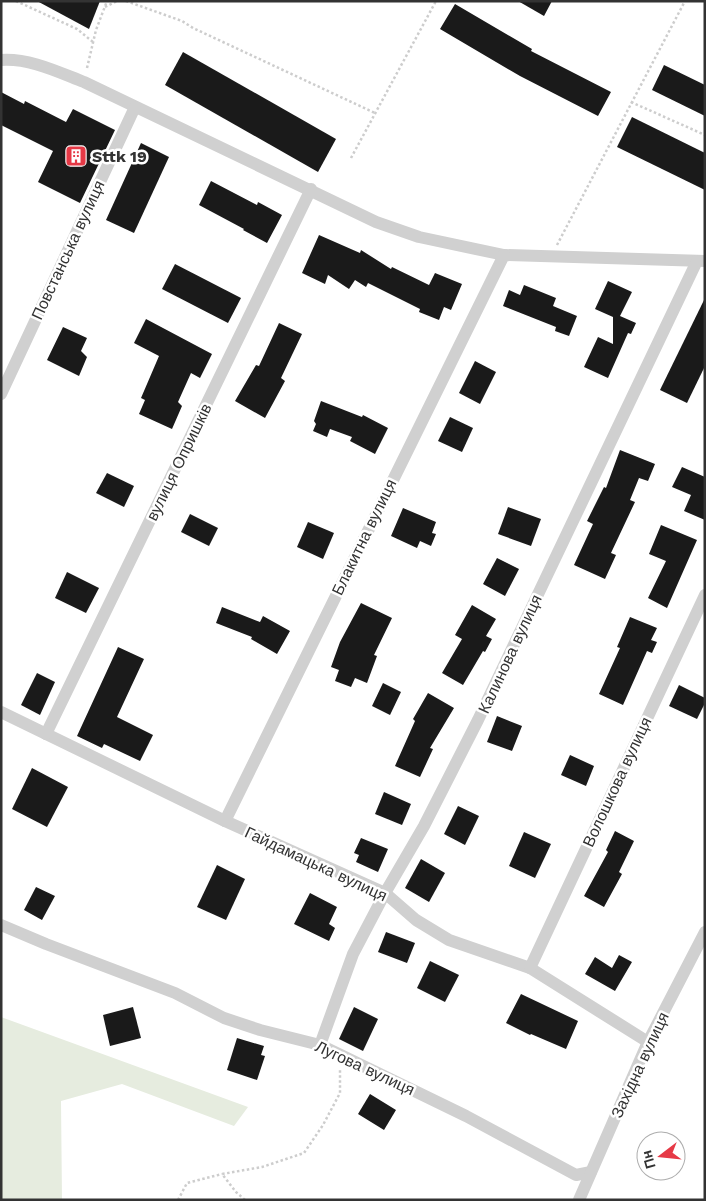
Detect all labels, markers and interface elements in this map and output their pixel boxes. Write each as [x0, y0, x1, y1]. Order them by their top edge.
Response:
building icon: Sttk 19 [64, 144, 88, 168]
place label: Sttk 19 [92, 147, 147, 166]
street label: Повстанська вулиця [27, 177, 109, 323]
street label: вулиця Опришків [142, 400, 216, 524]
street label: Блакитна вулиця [328, 476, 400, 598]
street label: Калинова вулиця [474, 592, 546, 716]
street label: Волошкова вулиця [579, 714, 655, 850]
street label: Гайдамацька вулиця [242, 823, 390, 905]
street label: Західна вулиця [607, 1009, 673, 1121]
street label: Лугова вулиця [312, 1037, 418, 1099]
north arrow [636, 1131, 686, 1181]
text: Пн [638, 1148, 659, 1171]

